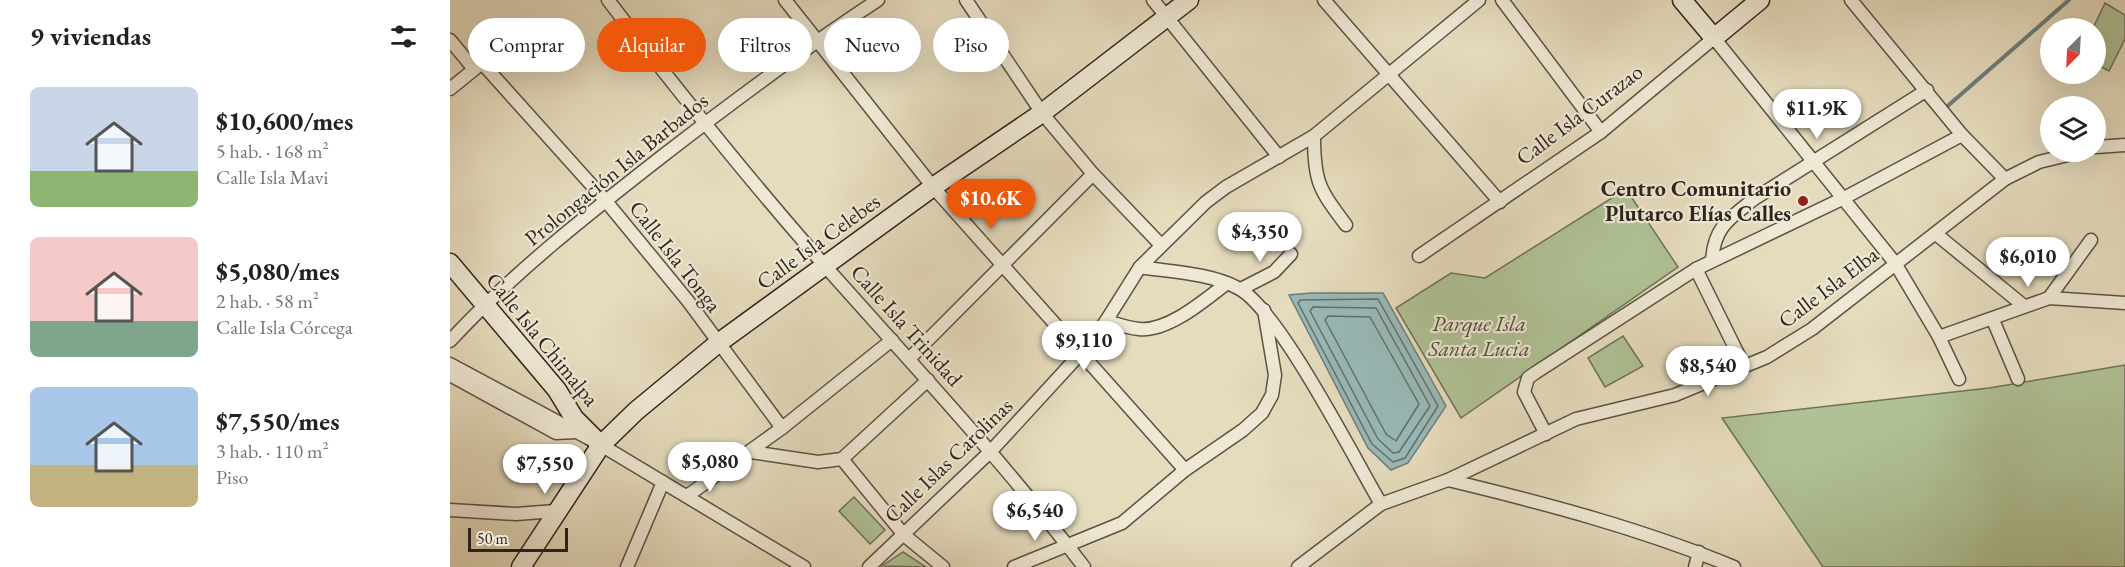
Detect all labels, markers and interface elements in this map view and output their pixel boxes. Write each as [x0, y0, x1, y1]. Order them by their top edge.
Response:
chip: Comprar [468, 18, 585, 72]
chip: Alquilar [597, 18, 706, 72]
chip: Filtros [718, 18, 812, 72]
chip: Nuevo [824, 18, 921, 72]
chip: Piso [933, 18, 1009, 72]
north arrow [2040, 18, 2106, 84]
map controls [2040, 18, 2106, 162]
text: 9 viviendas [30, 19, 151, 53]
icon: filters [387, 20, 420, 53]
street label: Calle Isla Curazao [1510, 57, 1649, 172]
street label: Prolongación Isla Barbados [518, 86, 714, 253]
pin: $11.9K [1768, 89, 1866, 140]
text: $11.9K [1786, 95, 1848, 121]
button: layers [2040, 96, 2106, 162]
text: $10,600/mes [216, 104, 353, 138]
icon: home [78, 111, 150, 183]
text: 5 hab. · 168 m² [216, 138, 329, 164]
text: Calle Isla Mavi [216, 164, 328, 190]
place label: Centro Comunitario Plutarco Elías Calles [1601, 174, 1791, 228]
pin: $10.6K [942, 179, 1040, 230]
text: $10.6K [960, 185, 1022, 211]
street label: Calle Isla Celebes [751, 187, 886, 296]
street label: Calle Isla Tonga [623, 194, 728, 318]
marker: Centro Comunitario Plutarco Elías Calles [1796, 194, 1810, 208]
pin: $4,350 [1211, 212, 1309, 263]
text: $4,350 [1232, 218, 1288, 244]
pin: $6,010 [1979, 237, 2077, 288]
street label: Calle Isla Elba [1772, 240, 1884, 335]
text: $6,010 [2000, 243, 2056, 269]
text: $5,080/mes [216, 254, 340, 288]
street label: Calle Isla Trinidad [844, 258, 970, 393]
icon: home [78, 261, 150, 333]
street label: Calle Isla Chimalpa [480, 266, 606, 412]
text: 2 hab. · 58 m² [216, 288, 319, 314]
park label: Parque Isla Santa Lucia [1427, 309, 1530, 363]
text: Calle Isla Córcega [216, 314, 353, 340]
pin: $9,110 [1035, 321, 1133, 372]
text: $9,110 [1056, 327, 1112, 353]
pin: $8,540 [1659, 346, 1757, 397]
text: $8,540 [1680, 352, 1736, 378]
street label: Calle Islas Carolinas [878, 391, 1019, 529]
text: $7,550/mes [216, 404, 340, 438]
icon: home [78, 411, 150, 483]
text: 3 hab. · 110 m² [216, 438, 329, 464]
pin: $5,080 [661, 442, 759, 493]
pin: $7,550 [496, 444, 594, 495]
text: $5,080 [682, 448, 738, 474]
text: $7,550 [517, 450, 573, 476]
text: Piso [216, 464, 248, 490]
pin: $6,540 [986, 491, 1084, 542]
text: $6,540 [1007, 497, 1063, 523]
scale bar [468, 525, 568, 552]
text: 50 m [477, 528, 508, 549]

